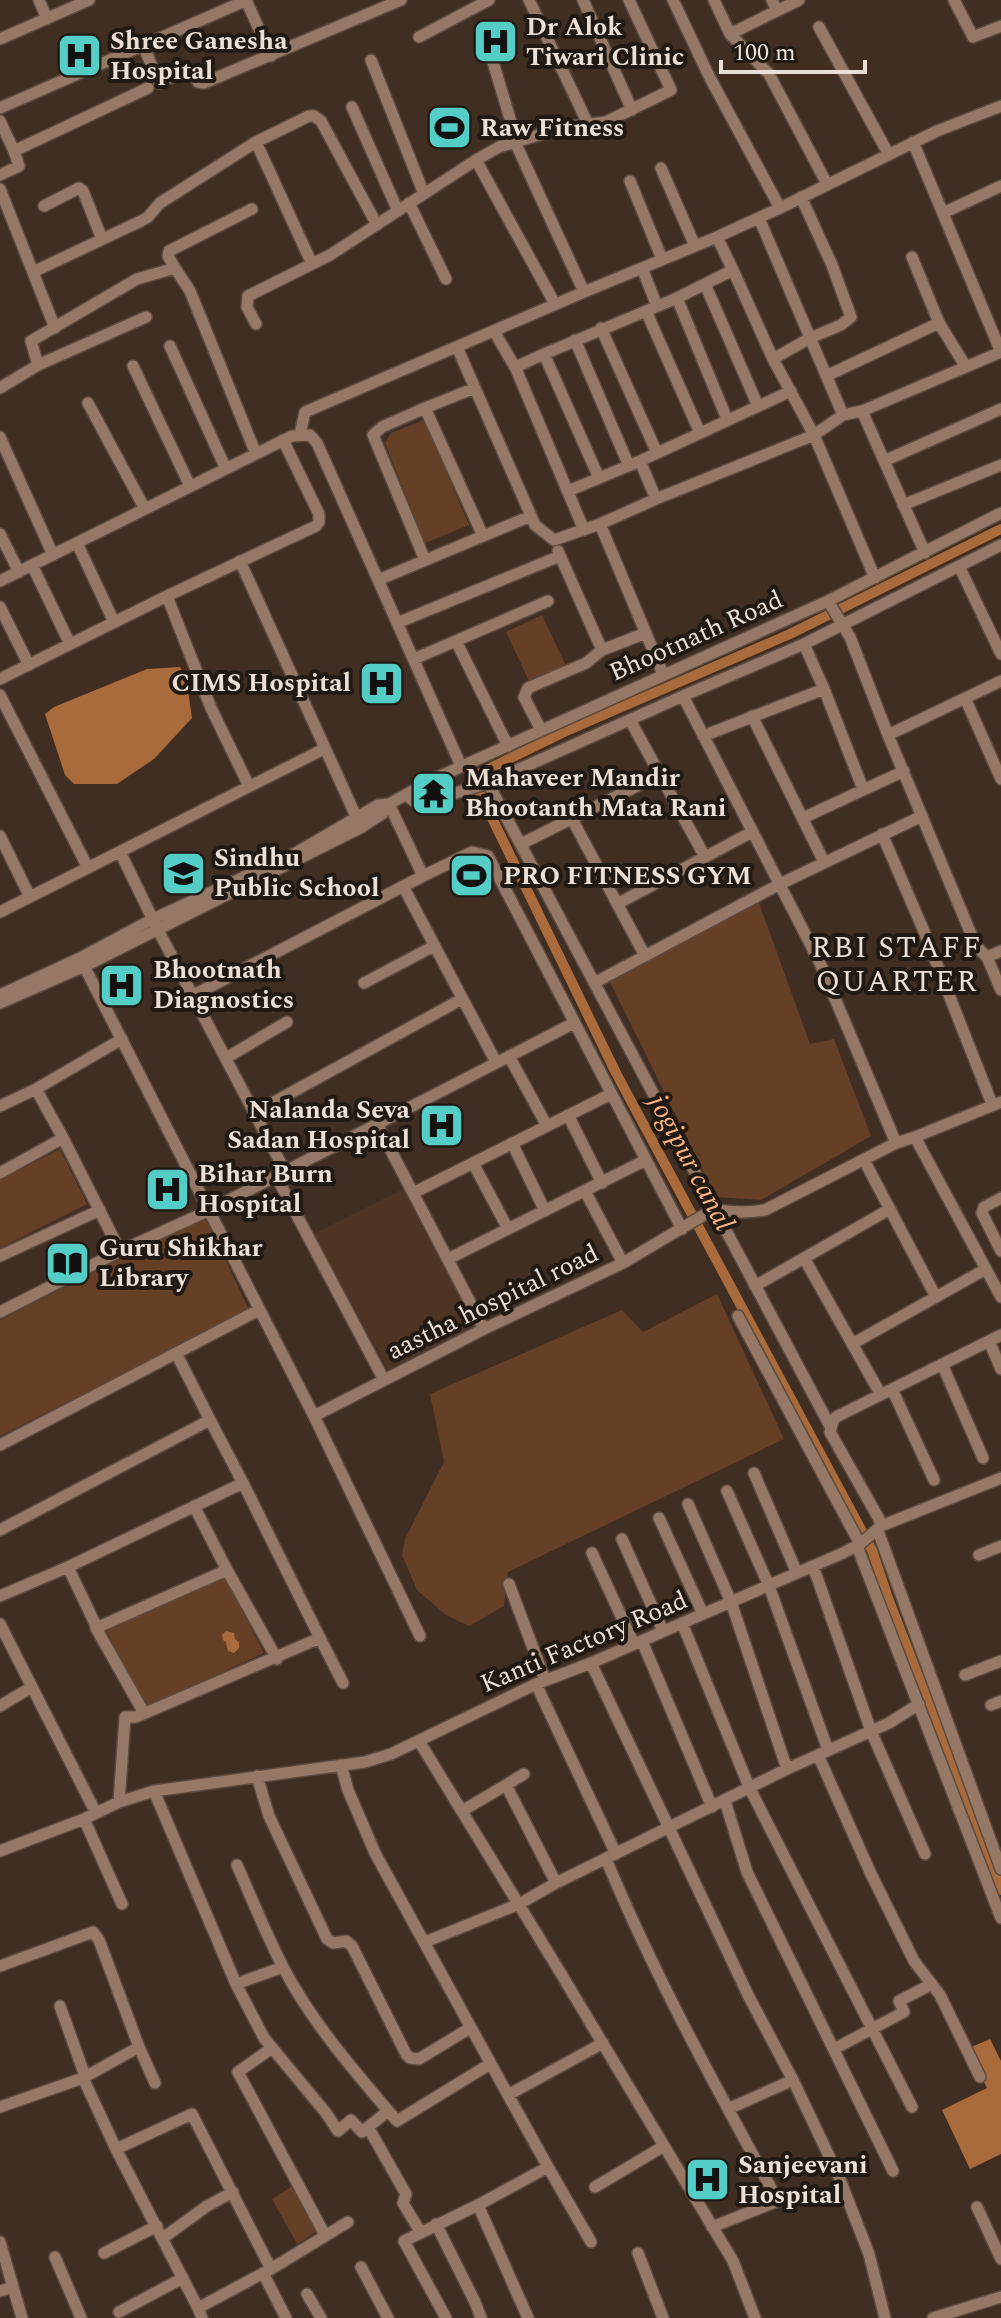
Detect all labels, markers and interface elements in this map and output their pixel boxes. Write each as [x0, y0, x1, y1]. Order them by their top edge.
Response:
place label: Dr Alok Tiwari Clinic [526, 7, 684, 77]
hospital icon: Dr Alok Tiwari Clinic [471, 18, 519, 66]
place label: Shree Ganesha Hospital [110, 21, 288, 91]
scale bar [721, 24, 865, 74]
hospital icon: Shree Ganesha Hospital [55, 32, 103, 80]
text: 100 m [733, 35, 796, 71]
sports icon: Raw Fitness [425, 104, 473, 152]
place label: Raw Fitness [480, 108, 624, 148]
street label: Bhootnath Road [603, 580, 789, 692]
hospital icon: CIMS Hospital [358, 659, 406, 707]
place label: CIMS Hospital [171, 663, 351, 703]
place label: Mahaveer Mandir Bhootanth Mata Rani [465, 758, 726, 828]
temple icon: Mahaveer Mandir Bhootanth Mata Rani [410, 769, 458, 817]
place label: Sindhu Public School [214, 838, 380, 908]
school or university icon: Sindhu Public School [159, 849, 207, 897]
sports icon: PRO FITNESS GYM [448, 852, 496, 900]
place label: PRO FITNESS GYM [503, 856, 752, 896]
district label: RBI STAFF QUARTER [811, 925, 983, 1005]
place label: Bhootnath Diagnostics [153, 950, 294, 1020]
hospital icon: Bhootnath Diagnostics [98, 961, 146, 1009]
water label: jogipur canal [636, 1084, 745, 1239]
place label: Nalanda Seva Sadan Hospital [227, 1090, 411, 1160]
hospital icon: Nalanda Seva Sadan Hospital [417, 1101, 465, 1149]
place label: Bihar Burn Hospital [198, 1154, 333, 1224]
hospital icon: Bihar Burn Hospital [143, 1165, 191, 1213]
place label: Guru Shikhar Library [99, 1228, 263, 1298]
street label: aastha hospital road [381, 1233, 605, 1371]
library icon: Guru Shikhar Library [44, 1239, 92, 1287]
street label: Kanti Factory Road [474, 1580, 694, 1704]
place label: Sanjeevani Hospital [738, 2145, 868, 2215]
hospital icon: Sanjeevani Hospital [683, 2156, 731, 2204]

